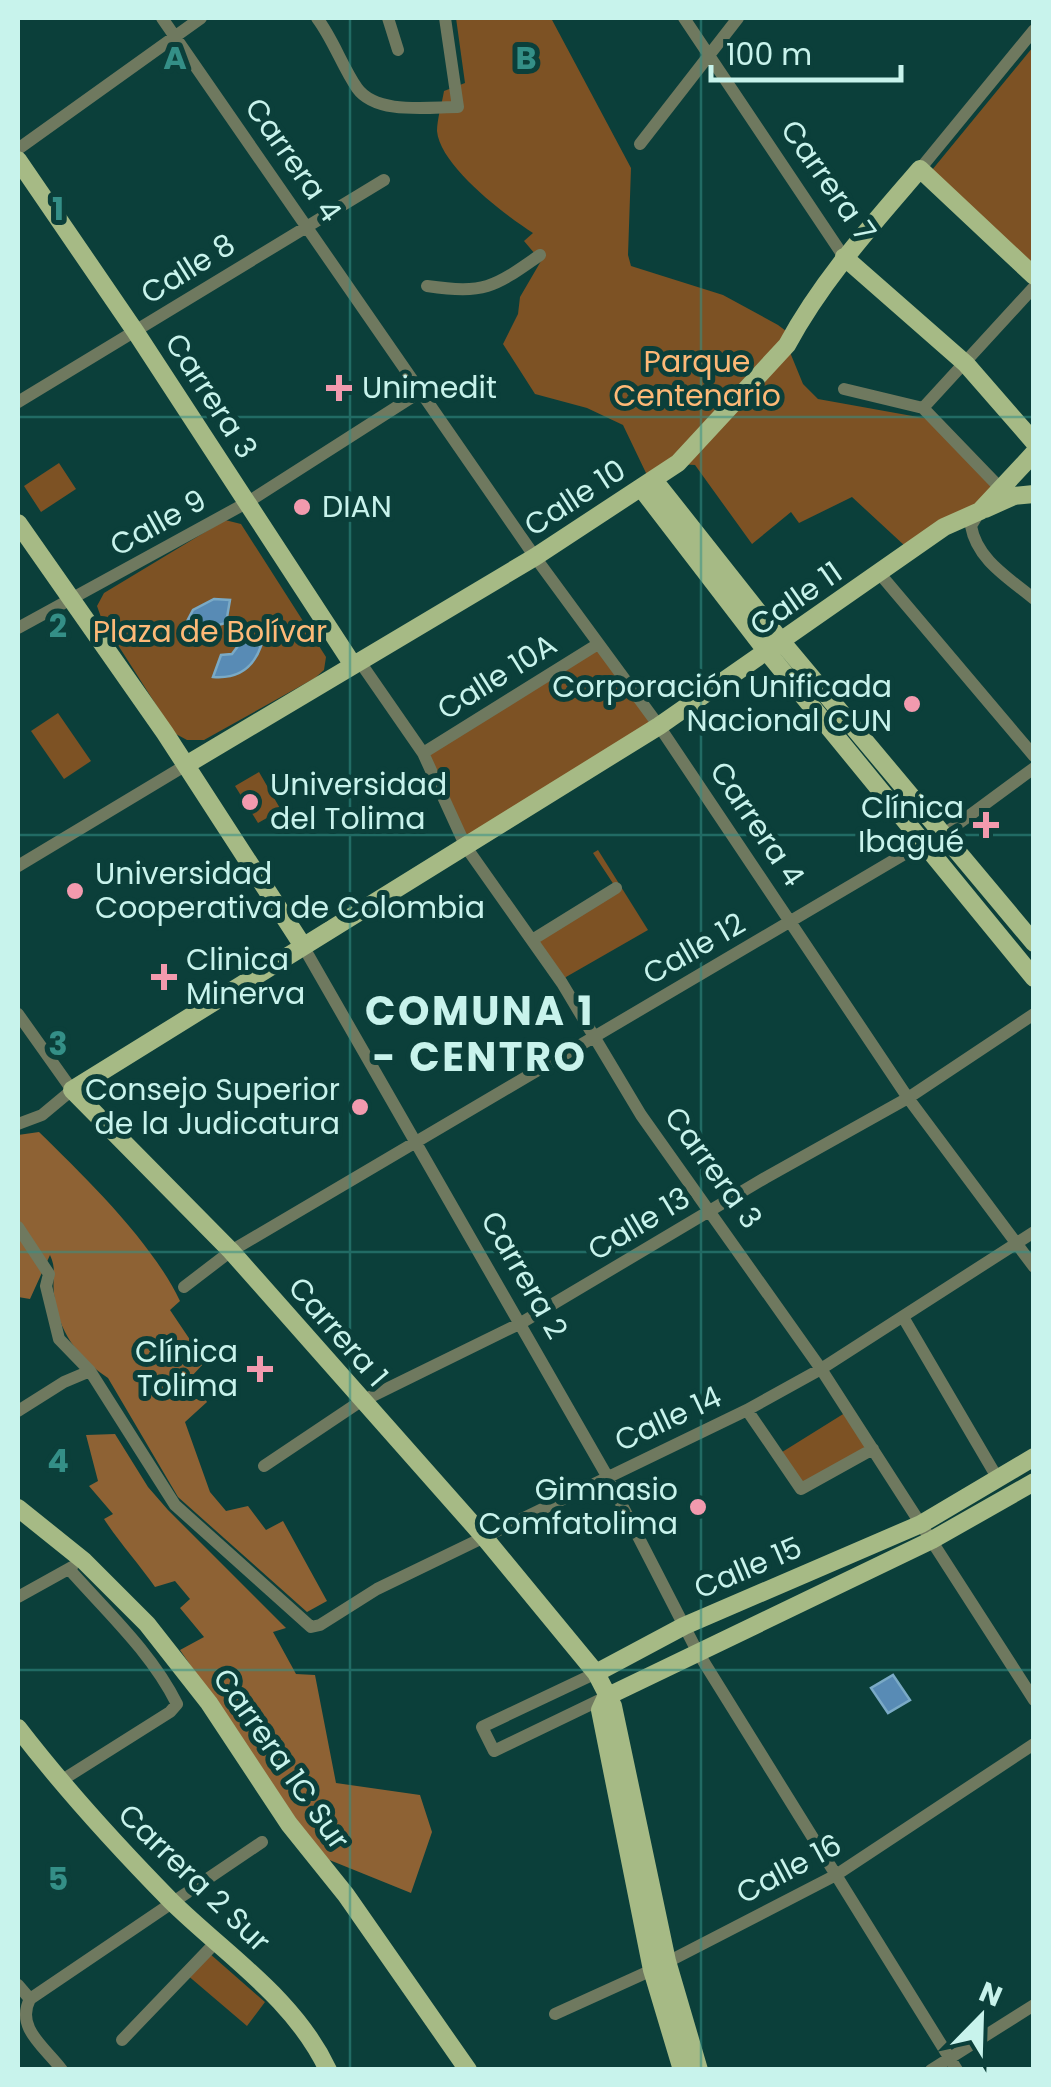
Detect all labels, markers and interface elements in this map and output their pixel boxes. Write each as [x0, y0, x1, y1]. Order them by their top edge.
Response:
scale bar [711, 20, 901, 82]
text: 100 m [726, 33, 812, 76]
text: A [163, 35, 187, 80]
text: B [515, 35, 537, 80]
street label: Carrera 4 [235, 89, 352, 231]
street label: Carrera 7 [771, 111, 886, 251]
text: 1 [52, 186, 64, 231]
street label: Calle 8 [132, 223, 243, 314]
street label: Carrera 3 [155, 325, 268, 467]
park label: Parque Centenario [613, 340, 781, 417]
place label: Unimedit [362, 366, 497, 409]
marker: Unimedit [326, 375, 352, 401]
street label: Calle 10 [516, 449, 634, 546]
street label: Calle 9 [102, 479, 214, 567]
place label: DIAN [322, 485, 392, 528]
marker: DIAN [291, 496, 313, 518]
street label: Calle 11 [741, 551, 851, 646]
text: 2 [49, 603, 67, 648]
park label: Plaza de Bolívar [93, 610, 327, 653]
street label: Calle 10A [429, 623, 565, 730]
place label: Corporación Unificada Nacional CUN [552, 665, 892, 742]
marker: Corporación Unificada Nacional CUN [901, 693, 923, 715]
street label: Carrera 4 [700, 753, 815, 895]
place label: Universidad del Tolima [270, 763, 447, 840]
place label: Clínica Ibagué [858, 786, 964, 863]
marker: Universidad del Tolima [239, 791, 261, 813]
marker: Clínica Ibagué [973, 812, 999, 838]
place label: Universidad Cooperativa de Colombia [95, 852, 485, 929]
marker: Universidad Cooperativa de Colombia [64, 880, 86, 902]
street label: Calle 12 [635, 902, 753, 995]
place label: Clinica Minerva [186, 938, 305, 1015]
marker: Clinica Minerva [151, 964, 177, 990]
district label: COMUNA 1 - CENTRO [365, 983, 595, 1085]
text: 3 [48, 1021, 68, 1066]
place label: Consejo Superior de la Judicatura [85, 1068, 340, 1145]
marker: Consejo Superior de la Judicatura [349, 1096, 371, 1118]
street label: Carrera 3 [654, 1098, 772, 1238]
street label: Calle 13 [580, 1176, 698, 1271]
street label: Carrera 2 [471, 1203, 578, 1347]
street label: Carrera 1 [278, 1267, 398, 1396]
place label: Clínica Tolima [135, 1330, 238, 1407]
marker: Clínica Tolima [247, 1356, 273, 1382]
street label: Calle 14 [607, 1375, 728, 1462]
text: 4 [47, 1438, 69, 1483]
place label: Gimnasio Comfatolima [479, 1468, 678, 1545]
marker: Gimnasio Comfatolima [687, 1496, 709, 1518]
street label: Calle 15 [687, 1526, 808, 1609]
street label: Carrera 1C Sur [203, 1659, 360, 1858]
street label: Carrera 2 Sur [108, 1794, 280, 1962]
street label: Calle 16 [729, 1823, 849, 1914]
text: 5 [48, 1856, 68, 1901]
north arrow [931, 1967, 1031, 2067]
text: N [973, 1972, 1008, 2017]

